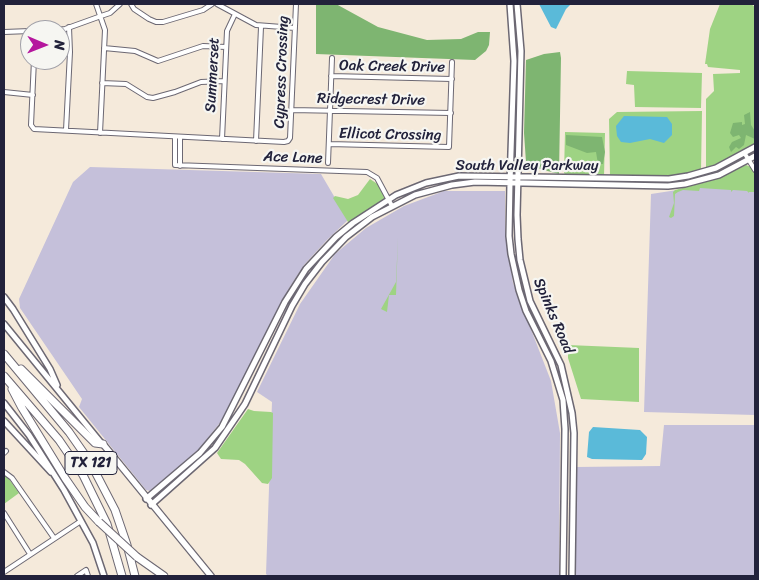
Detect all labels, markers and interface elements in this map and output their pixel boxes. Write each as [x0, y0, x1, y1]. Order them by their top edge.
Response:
street label: Cypress Crossing [271, 15, 293, 129]
north arrow [20, 20, 70, 70]
street label: Summerset [202, 37, 224, 113]
text: N [47, 40, 72, 50]
street label: Oak Creek Drive [339, 57, 445, 77]
street label: Ridgecrest Drive [317, 90, 425, 110]
street label: Ellicot Crossing [339, 125, 441, 145]
street label: Ace Lane [263, 148, 323, 168]
street label: South Valley Parkway [455, 157, 599, 175]
street label: Spinks Road [529, 275, 577, 357]
road number: TX 121 [65, 452, 117, 474]

